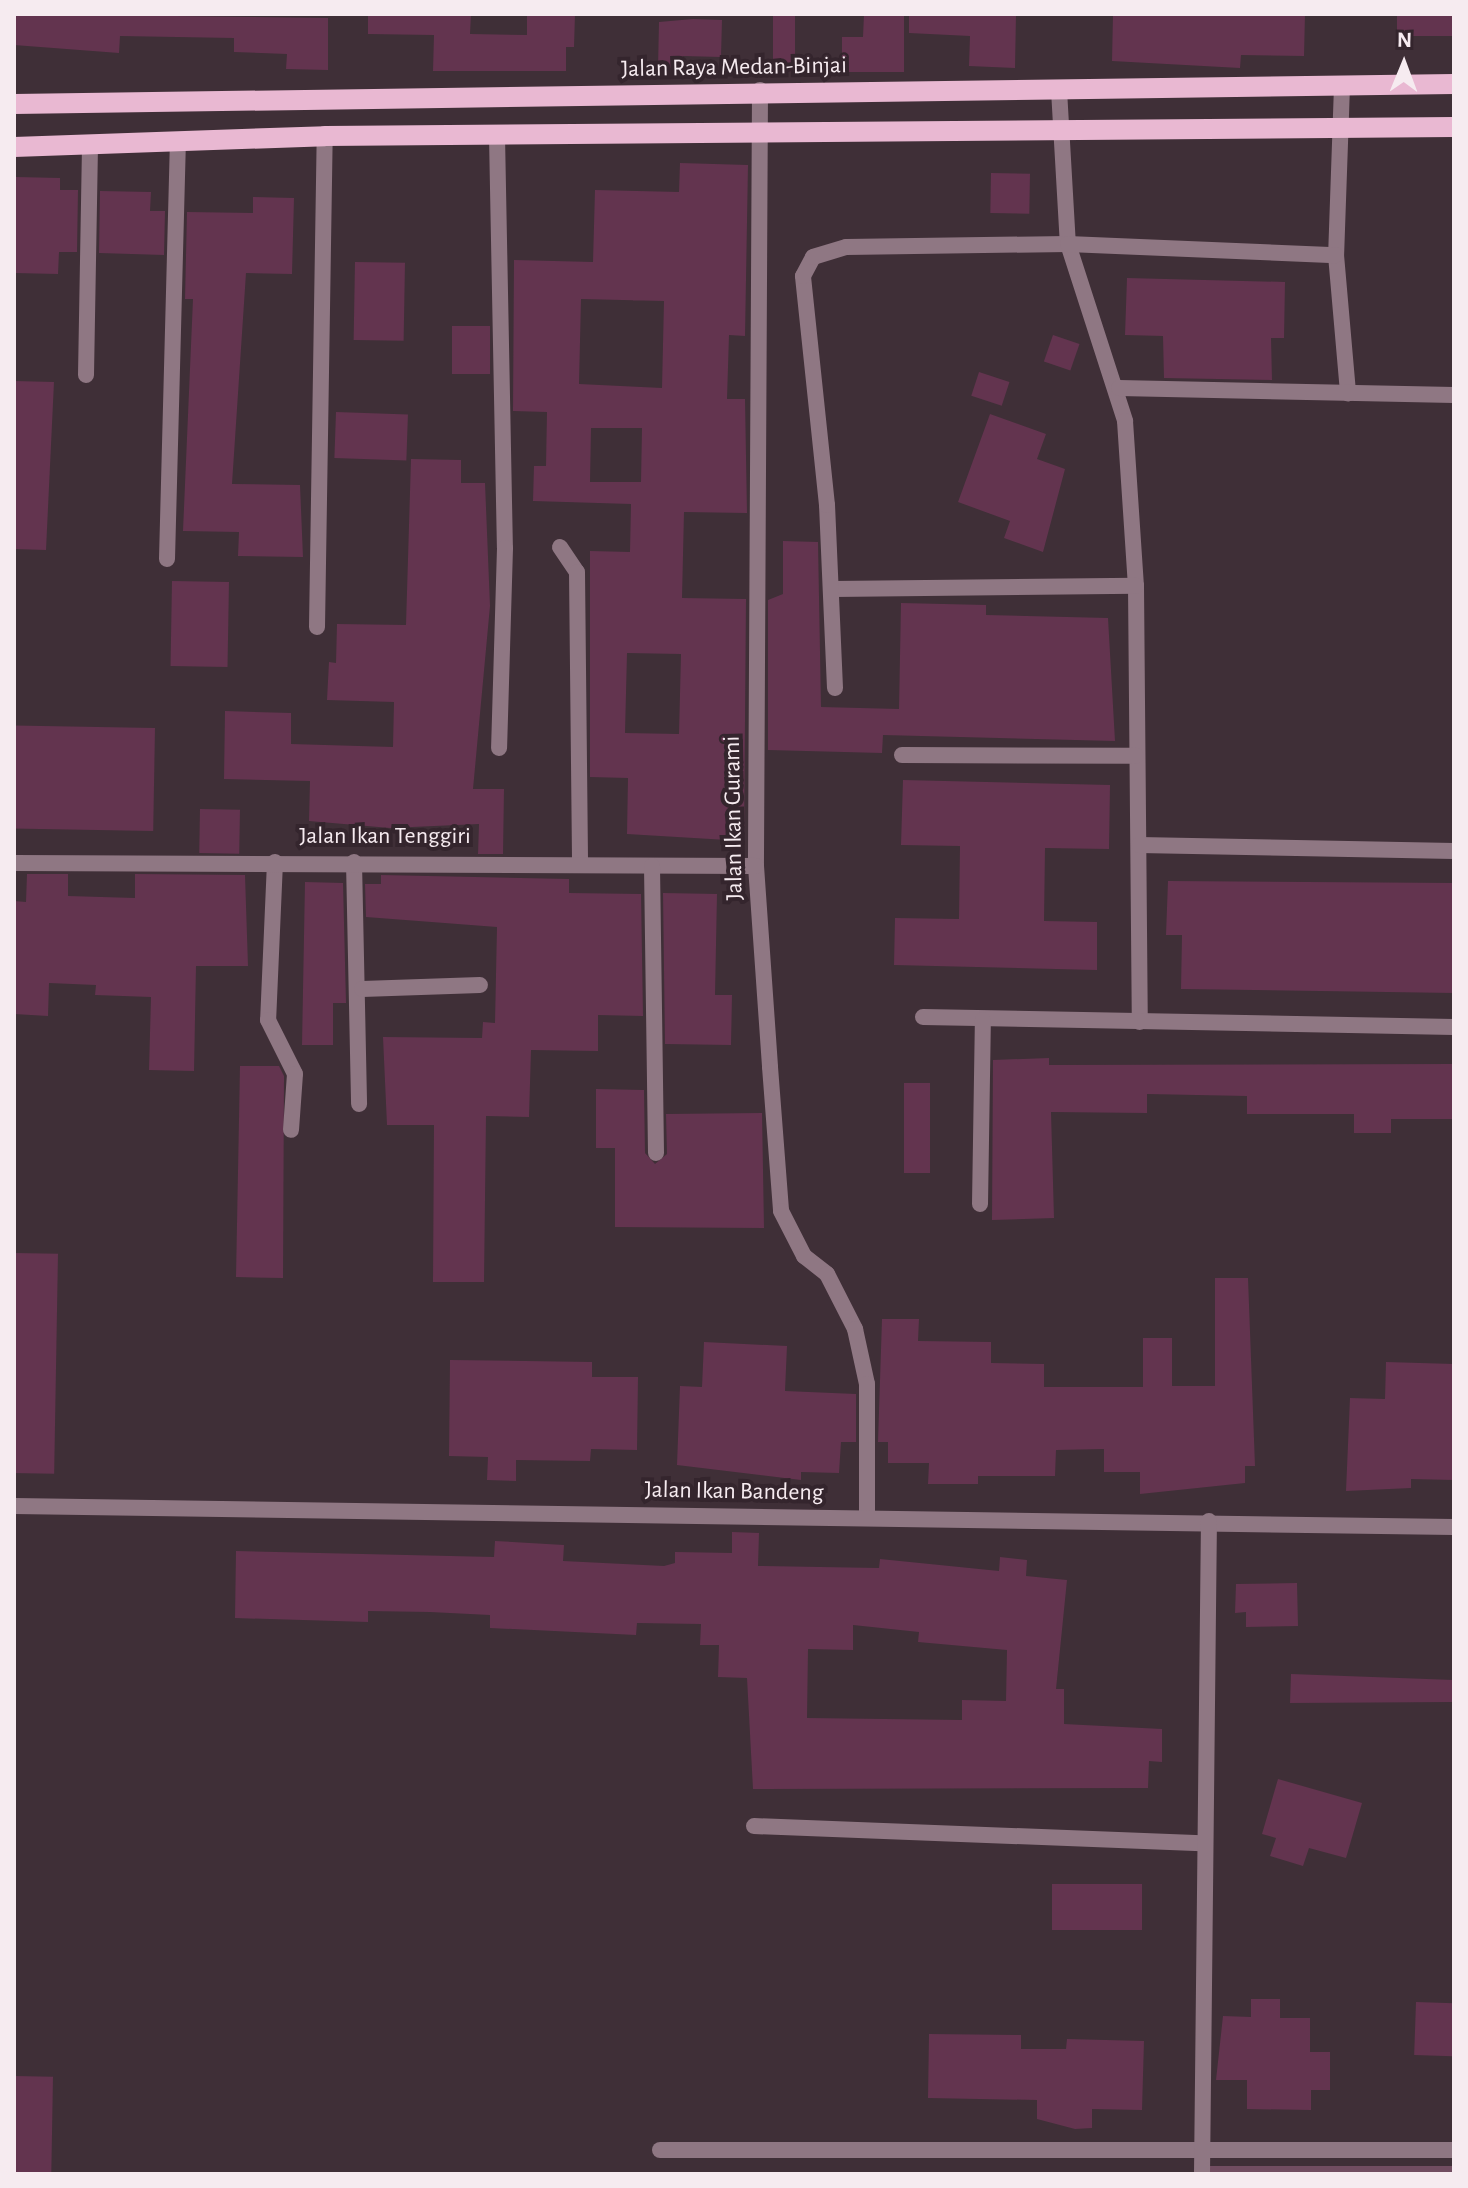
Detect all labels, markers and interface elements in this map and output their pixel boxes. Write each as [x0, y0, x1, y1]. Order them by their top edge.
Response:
north arrow [1364, 24, 1444, 104]
text: N [1397, 29, 1412, 51]
street label: Jalan Raya Medan-Binjai [621, 52, 847, 84]
street label: Jalan Ikan Gurami [718, 736, 750, 900]
street label: Jalan Ikan Tenggiri [299, 823, 471, 851]
street label: Jalan Ikan Bandeng [644, 1476, 824, 1508]

